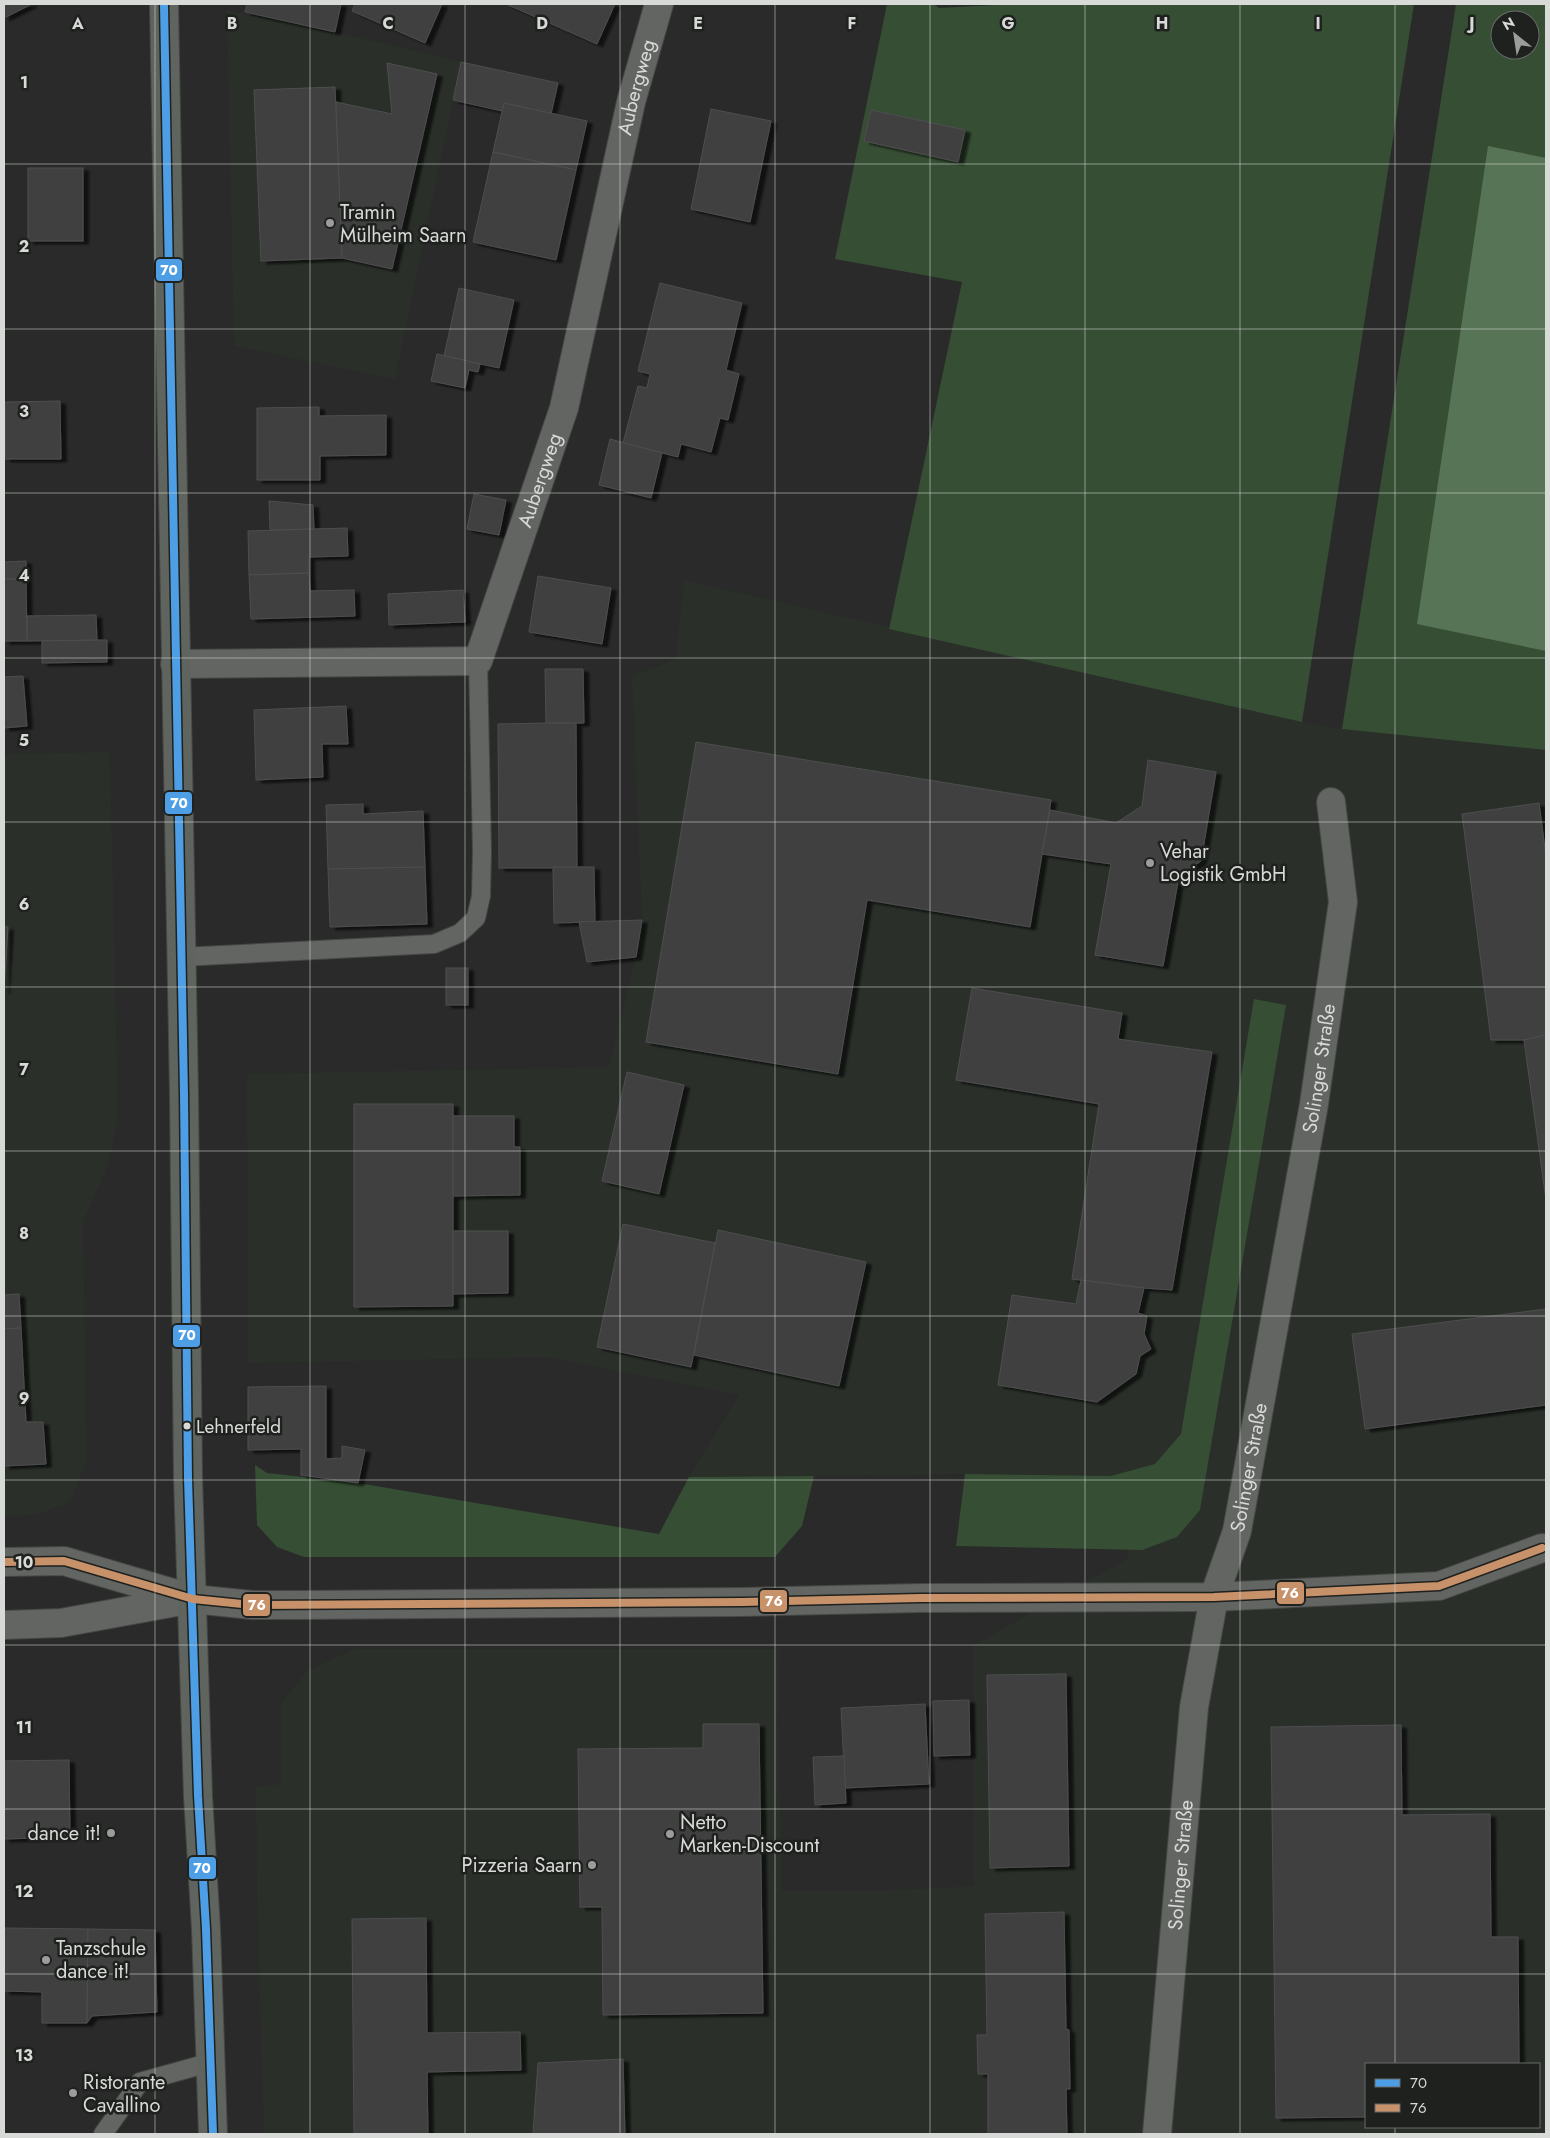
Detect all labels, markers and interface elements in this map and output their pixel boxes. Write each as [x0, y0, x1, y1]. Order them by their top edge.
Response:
north arrow [1490, 10, 1540, 60]
text: A [71, 12, 84, 35]
text: B [227, 12, 237, 35]
text: C [382, 12, 394, 35]
text: D [536, 12, 548, 35]
text: E [693, 12, 703, 35]
text: F [848, 12, 856, 35]
text: G [1001, 12, 1015, 35]
text: H [1156, 12, 1168, 35]
text: I [1315, 12, 1321, 35]
text: J [1466, 12, 1475, 35]
text: N [1499, 12, 1518, 35]
street label: Aubergweg [610, 36, 663, 138]
text: 1 [20, 71, 28, 94]
place label: Tramin Mülheim Saarn [340, 198, 466, 250]
marker: Tramin Mülheim Saarn [324, 217, 336, 229]
text: 2 [19, 235, 29, 258]
line badge: 70 [155, 258, 183, 282]
text: 70 [160, 260, 178, 280]
text: 3 [19, 400, 29, 423]
street label: Aubergweg [510, 429, 569, 531]
text: 4 [18, 564, 30, 587]
text: 5 [19, 729, 29, 752]
line badge: 70 [164, 791, 193, 815]
text: 70 [170, 793, 188, 813]
place label: Vehar Logistik GmbH [1160, 837, 1286, 889]
marker: Vehar Logistik GmbH [1144, 857, 1156, 869]
text: 6 [19, 893, 29, 916]
street label: Solinger Straße [1294, 1002, 1343, 1136]
text: 7 [19, 1058, 29, 1081]
text: 8 [19, 1222, 29, 1245]
line badge: 70 [172, 1324, 201, 1348]
text: 70 [178, 1325, 196, 1345]
text: 9 [19, 1387, 29, 1410]
street label: Solinger Straße [1223, 1400, 1274, 1534]
place label: Lehnerfeld [196, 1413, 281, 1440]
marker: Lehnerfeld [182, 1421, 192, 1431]
text: 10 [15, 1551, 33, 1574]
line badge: 76 [1276, 1581, 1305, 1605]
text: 76 [1281, 1583, 1299, 1603]
line badge: 76 [759, 1589, 788, 1613]
text: 76 [765, 1591, 783, 1611]
line badge: 76 [242, 1593, 271, 1617]
text: 76 [248, 1595, 266, 1615]
text: 11 [16, 1716, 32, 1739]
street label: Solinger Straße [1160, 1799, 1200, 1931]
place label: Netto Marken-Discount [680, 1808, 820, 1860]
place label: dance it! [28, 1819, 101, 1848]
marker: dance it! [105, 1827, 117, 1839]
marker: Netto Marken-Discount [664, 1828, 676, 1840]
place label: Pizzeria Saarn [462, 1851, 582, 1880]
line badge: 70 [188, 1856, 217, 1880]
text: 70 [193, 1858, 211, 1878]
marker: Pizzeria Saarn [586, 1859, 598, 1871]
text: 12 [15, 1880, 33, 1903]
place label: Tanzschule dance it! [56, 1934, 146, 1986]
marker: Tanzschule dance it! [40, 1954, 52, 1966]
text: 13 [15, 2044, 33, 2067]
legend [1365, 2063, 1540, 2128]
place label: Ristorante Cavallino [83, 2068, 165, 2120]
text: 70 [1410, 2072, 1427, 2094]
marker: Ristorante Cavallino [67, 2087, 79, 2099]
text: 76 [1410, 2097, 1427, 2119]

